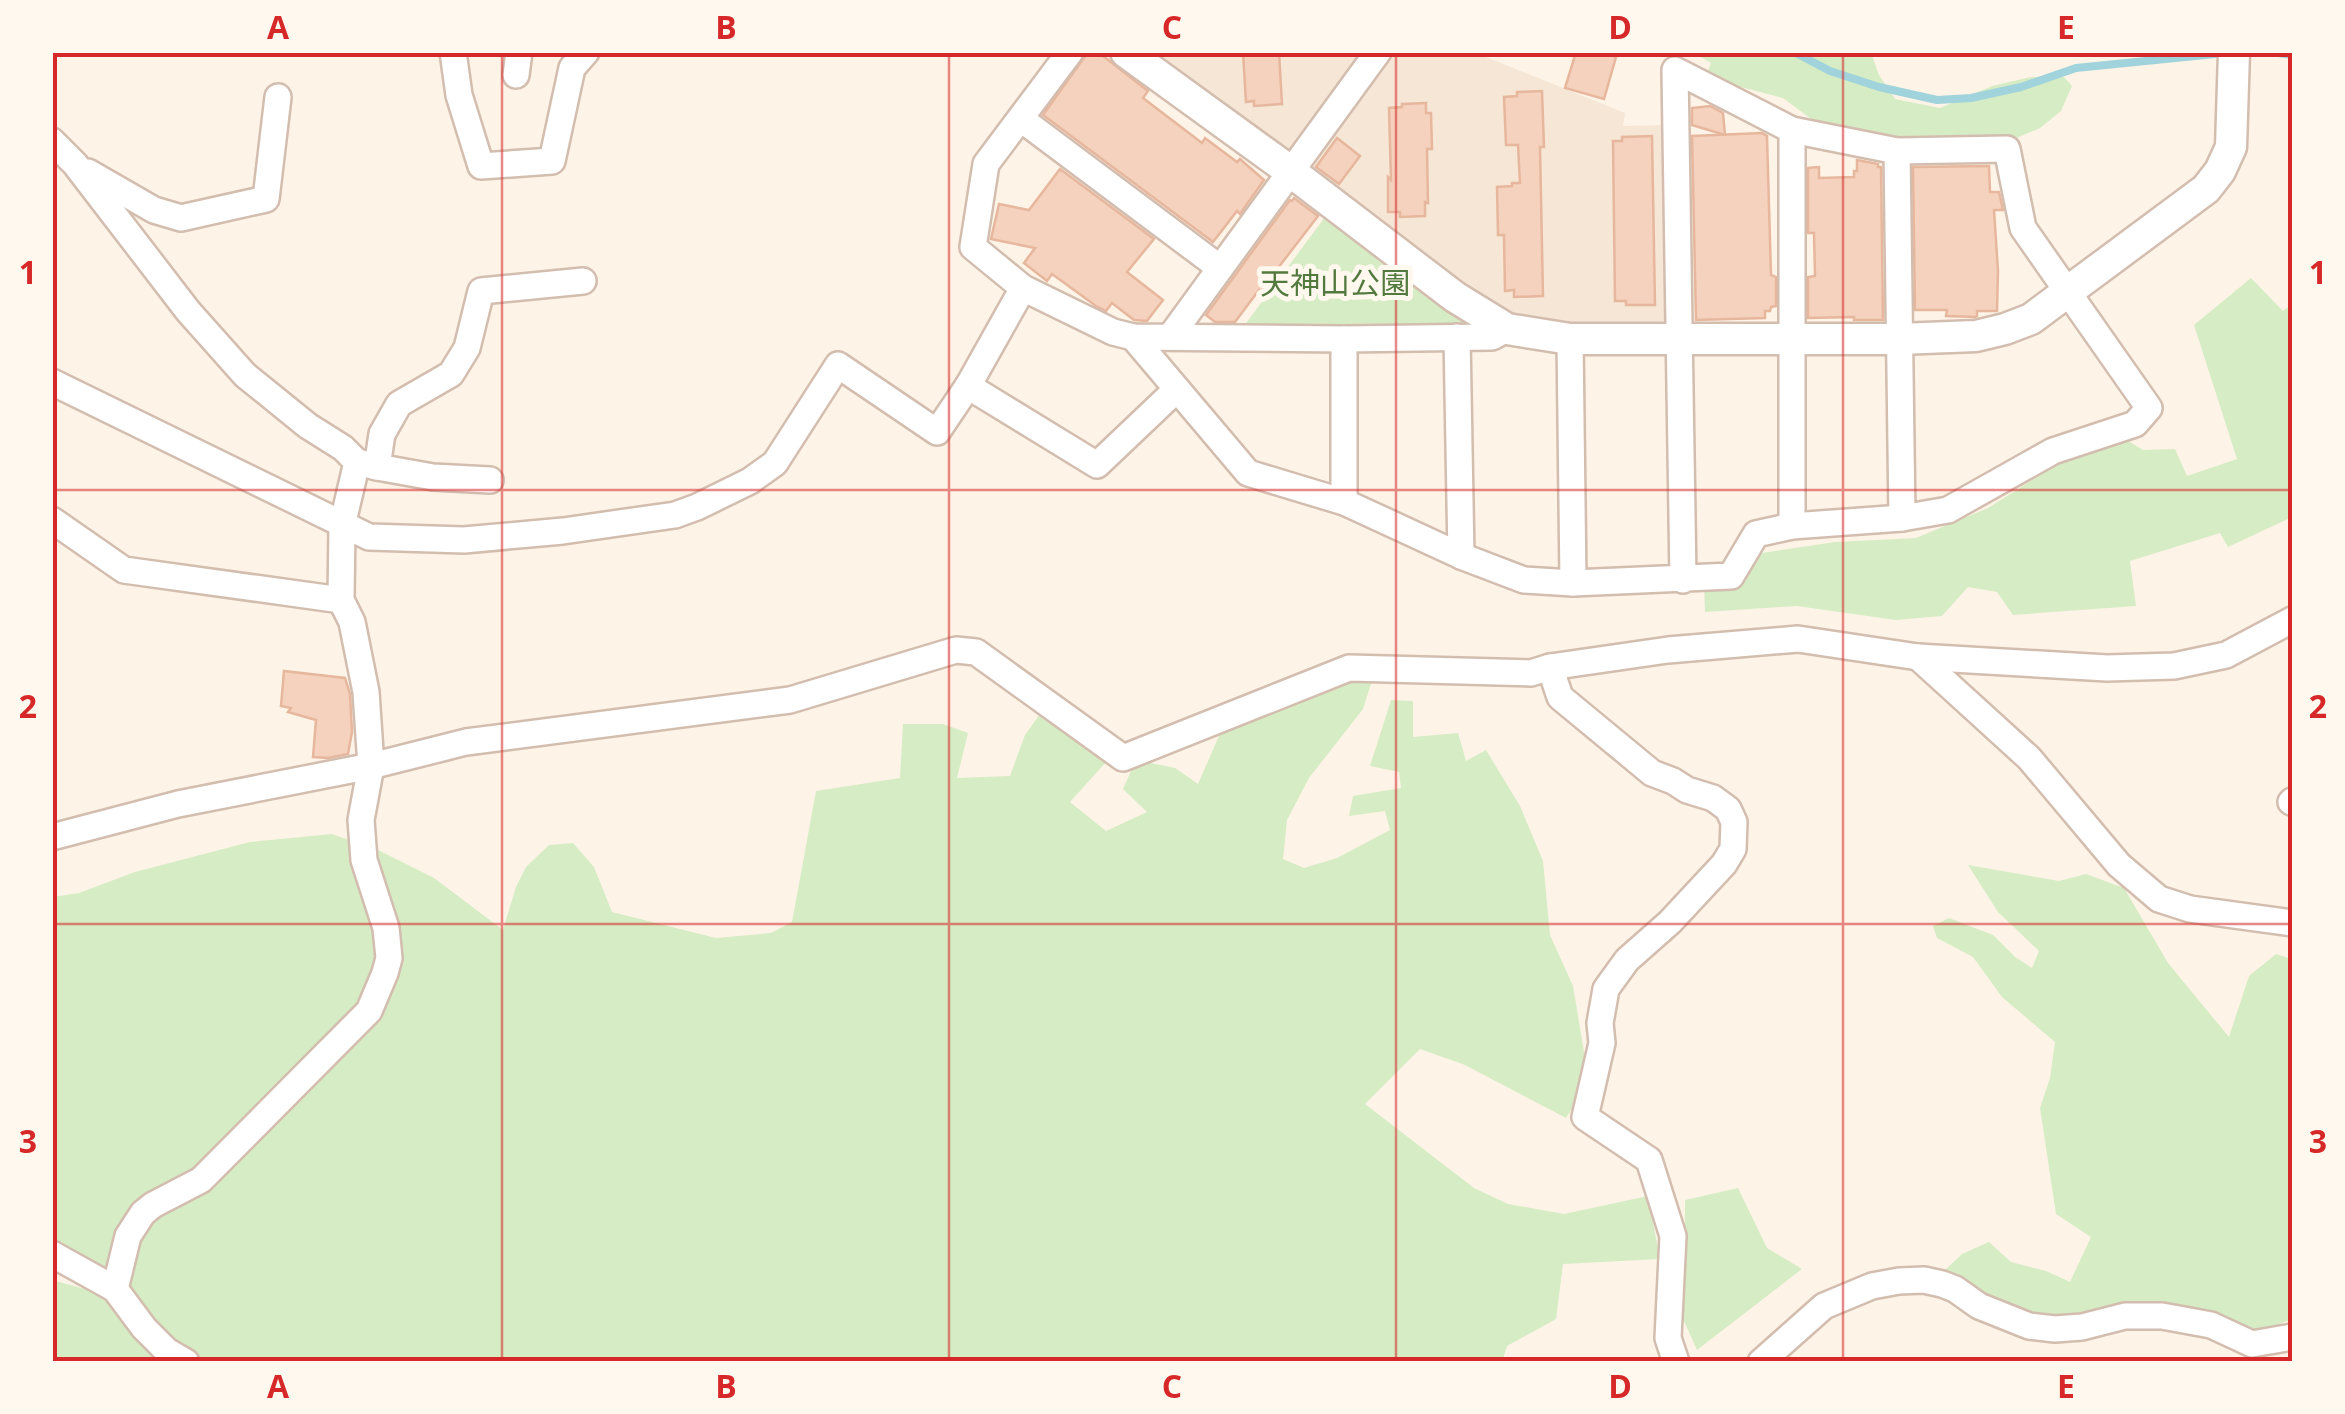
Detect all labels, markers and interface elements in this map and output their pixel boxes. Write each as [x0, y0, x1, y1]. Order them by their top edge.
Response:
text: A [267, 5, 290, 48]
text: B [715, 5, 737, 48]
text: C [1162, 5, 1182, 48]
text: D [1608, 5, 1632, 48]
text: E [2057, 5, 2075, 48]
text: 1 [19, 250, 37, 293]
text: 1 [2309, 250, 2327, 293]
park label: 天神山公園 [1260, 262, 1410, 303]
text: 2 [19, 684, 37, 727]
text: 2 [2309, 684, 2327, 727]
text: 3 [19, 1119, 37, 1162]
text: 3 [2309, 1119, 2327, 1162]
text: A [267, 1364, 290, 1407]
text: B [715, 1364, 737, 1407]
text: C [1162, 1364, 1182, 1407]
text: D [1608, 1364, 1632, 1407]
text: E [2057, 1364, 2075, 1407]

